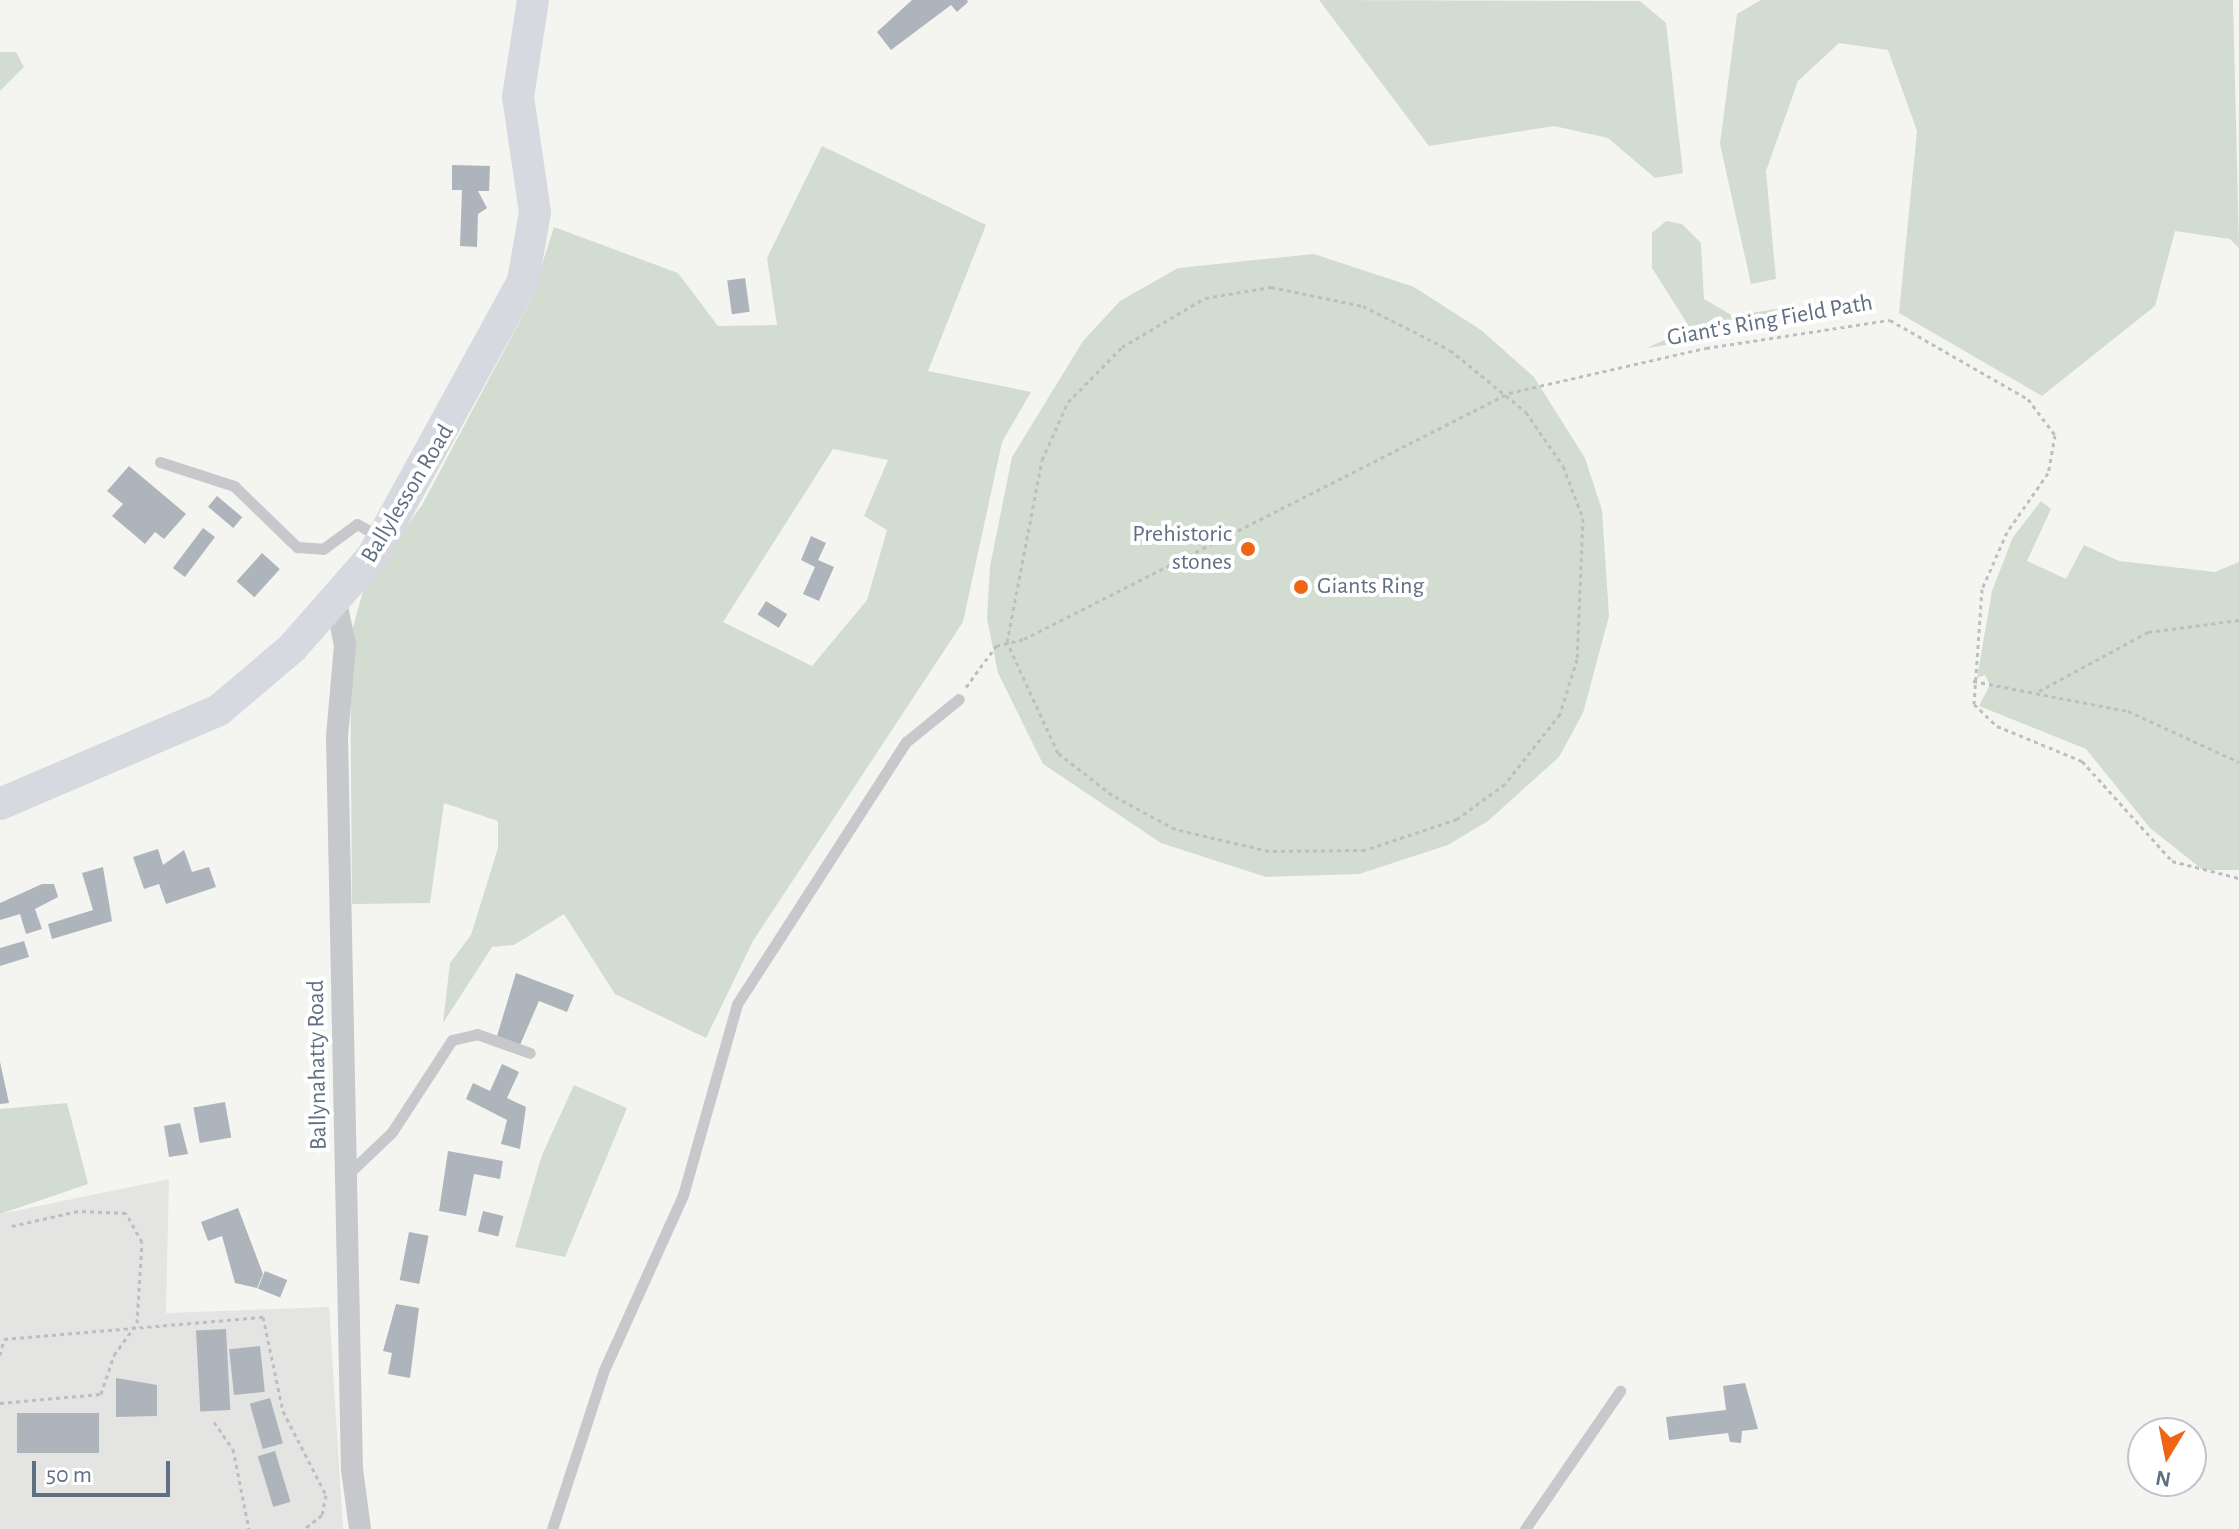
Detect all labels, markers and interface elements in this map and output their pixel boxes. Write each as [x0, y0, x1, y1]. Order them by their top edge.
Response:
street label: Giant's Ring Field Path [1665, 289, 1875, 353]
street label: Ballylesson Road [355, 420, 461, 568]
place label: Prehistoric stones [1132, 521, 1232, 577]
marker: Prehistoric stones [1239, 540, 1257, 558]
place label: Giants Ring [1317, 573, 1424, 601]
marker: Giants Ring [1292, 578, 1310, 596]
street label: Ballynahatty Road [302, 980, 334, 1150]
north arrow [2127, 1417, 2207, 1497]
scale bar [36, 1445, 174, 1495]
text: 50 m [46, 1463, 92, 1487]
text: N [2154, 1467, 2173, 1491]

